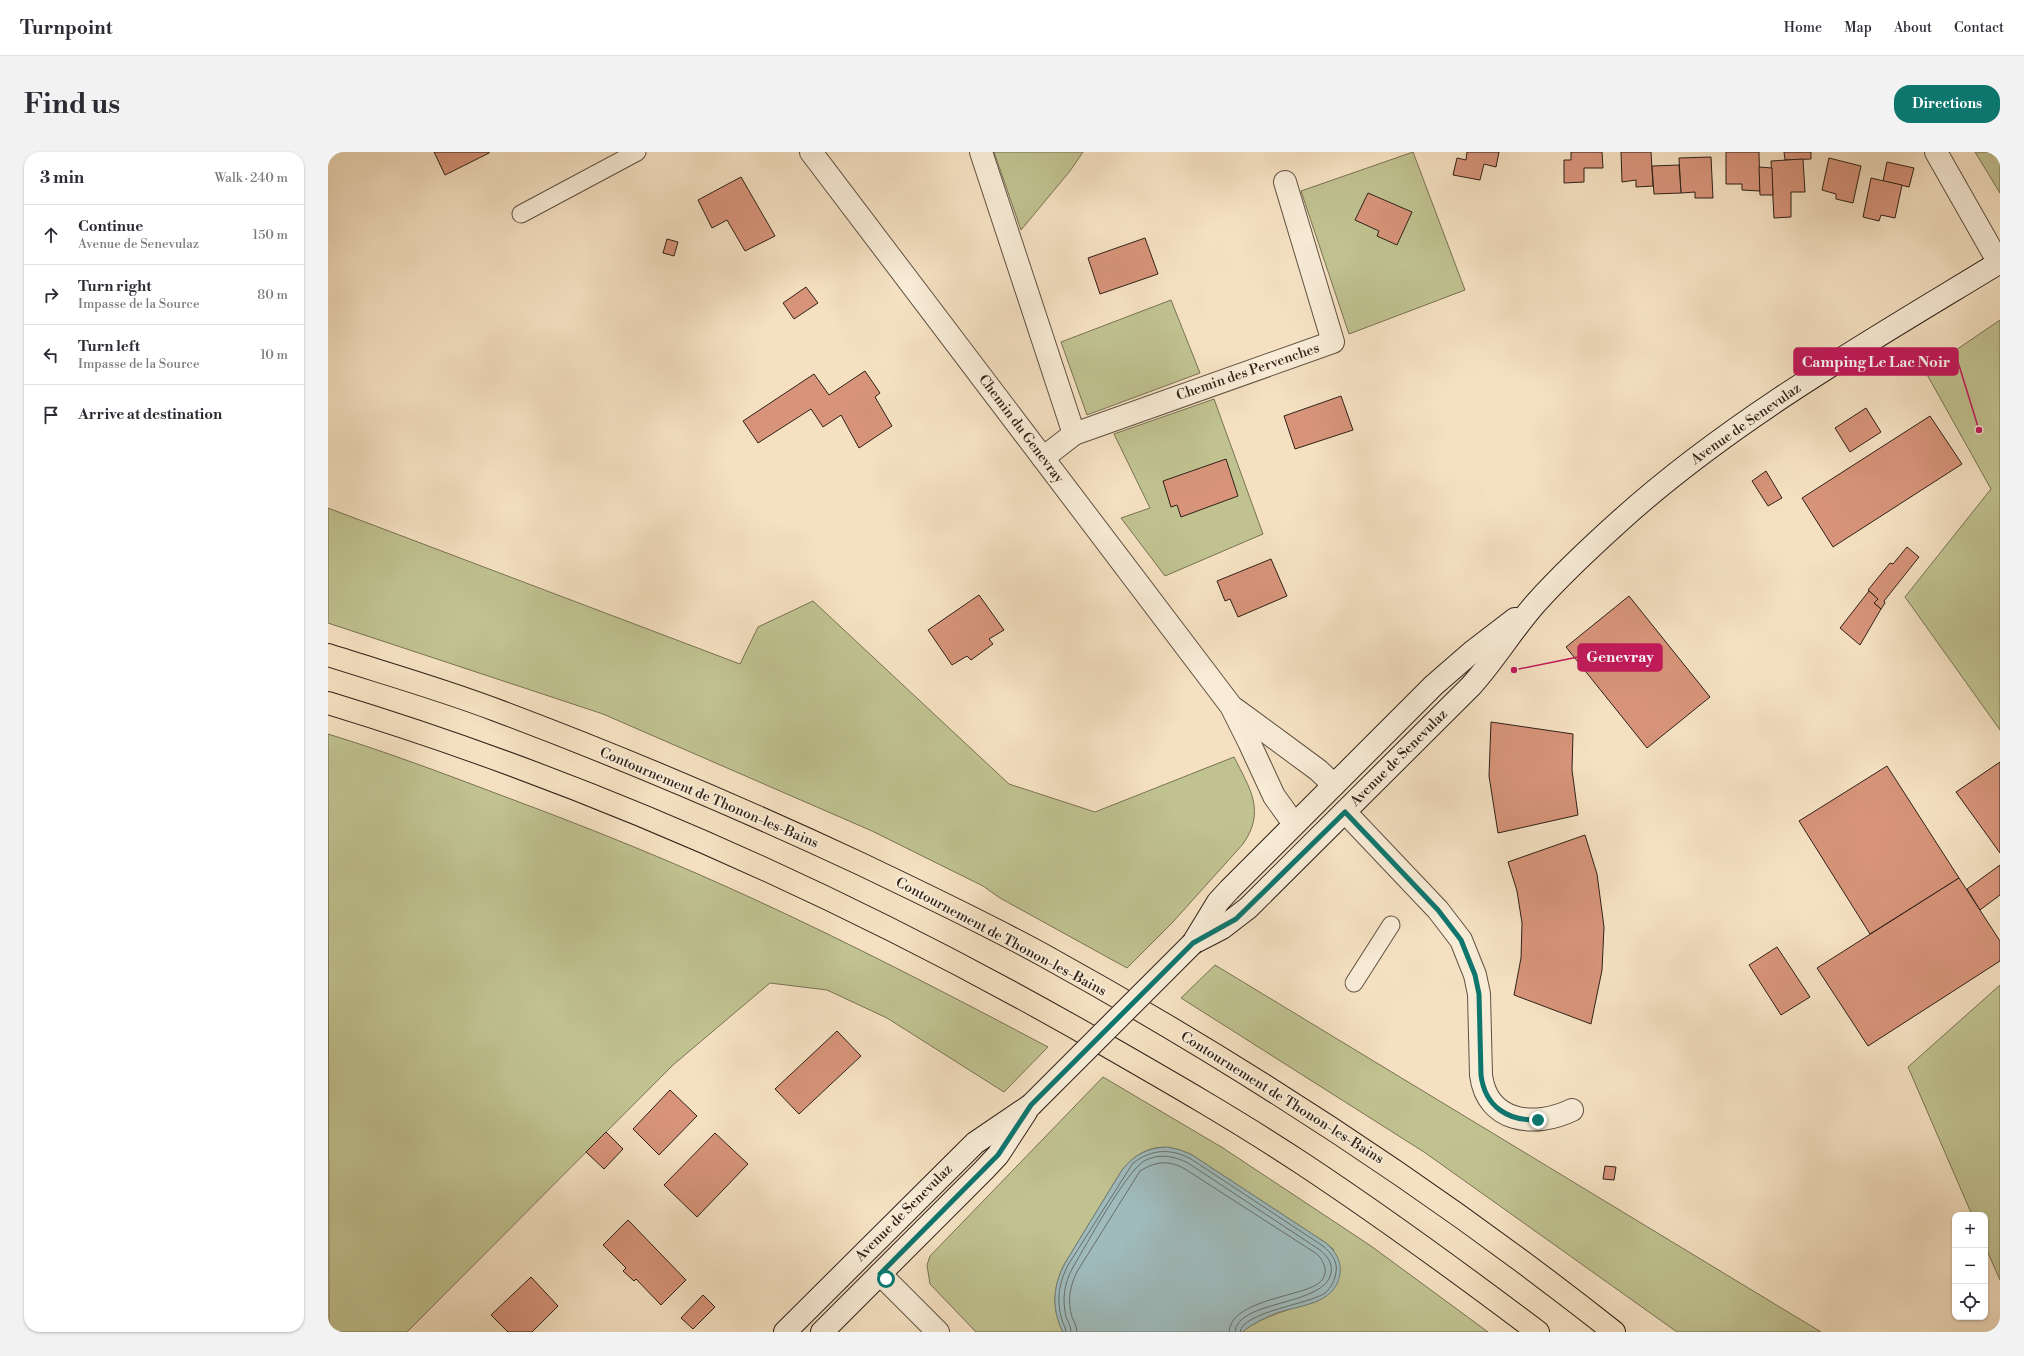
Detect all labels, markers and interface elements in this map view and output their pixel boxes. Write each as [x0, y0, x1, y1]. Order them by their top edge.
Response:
text: Turnpoint [20, 16, 113, 40]
text: Home [1784, 19, 1822, 37]
text: Map [1844, 19, 1872, 37]
text: About [1894, 19, 1932, 37]
text: Contact [1954, 19, 2004, 37]
button: Directions [1894, 85, 2000, 123]
text: Find us [24, 87, 120, 122]
text: 3 min [40, 167, 84, 189]
text: Walk · 240 m [214, 170, 288, 186]
text: Continue [78, 217, 143, 236]
icon: ahead [40, 224, 62, 246]
text: 150 m [253, 227, 288, 243]
text: Avenue de Senevulaz [78, 236, 199, 252]
text: Turn right [78, 277, 152, 296]
icon: right [40, 284, 62, 306]
text: 80 m [257, 287, 288, 303]
text: Impasse de la Source [78, 296, 200, 312]
text: Turn left [78, 337, 140, 356]
street label: Chemin des Pervenches [1174, 339, 1322, 405]
icon: left [40, 344, 62, 366]
text: 10 m [260, 347, 288, 363]
callout: Camping Le Lac Noir [1794, 348, 1958, 375]
text: Camping Le Lac Noir [1802, 353, 1951, 372]
text: Impasse de la Source [78, 356, 200, 372]
street label: Chemin du Genevray [974, 371, 1068, 487]
street label: Avenue de Senevulaz [1687, 379, 1805, 469]
icon: arrive [40, 404, 62, 426]
text: Arrive at destination [78, 405, 222, 424]
callout: Genevray [1578, 644, 1662, 671]
text: Genevray [1586, 648, 1654, 667]
street label: Avenue de Senevulaz [1346, 705, 1452, 811]
street label: Contournement de Thonon-les-Bains [597, 744, 821, 852]
street label: Contournement de Thonon-les-Bains [892, 874, 1110, 1000]
street label: Contournement de Thonon-les-Bains [1177, 1028, 1387, 1168]
route end [1529, 1111, 1547, 1129]
street label: Avenue de Senevulaz [851, 1160, 957, 1266]
map controls [1952, 1212, 1988, 1320]
button: + [1952, 1212, 1988, 1248]
button: − [1952, 1248, 1988, 1284]
route start [877, 1270, 895, 1288]
button: locate [1952, 1284, 1988, 1320]

